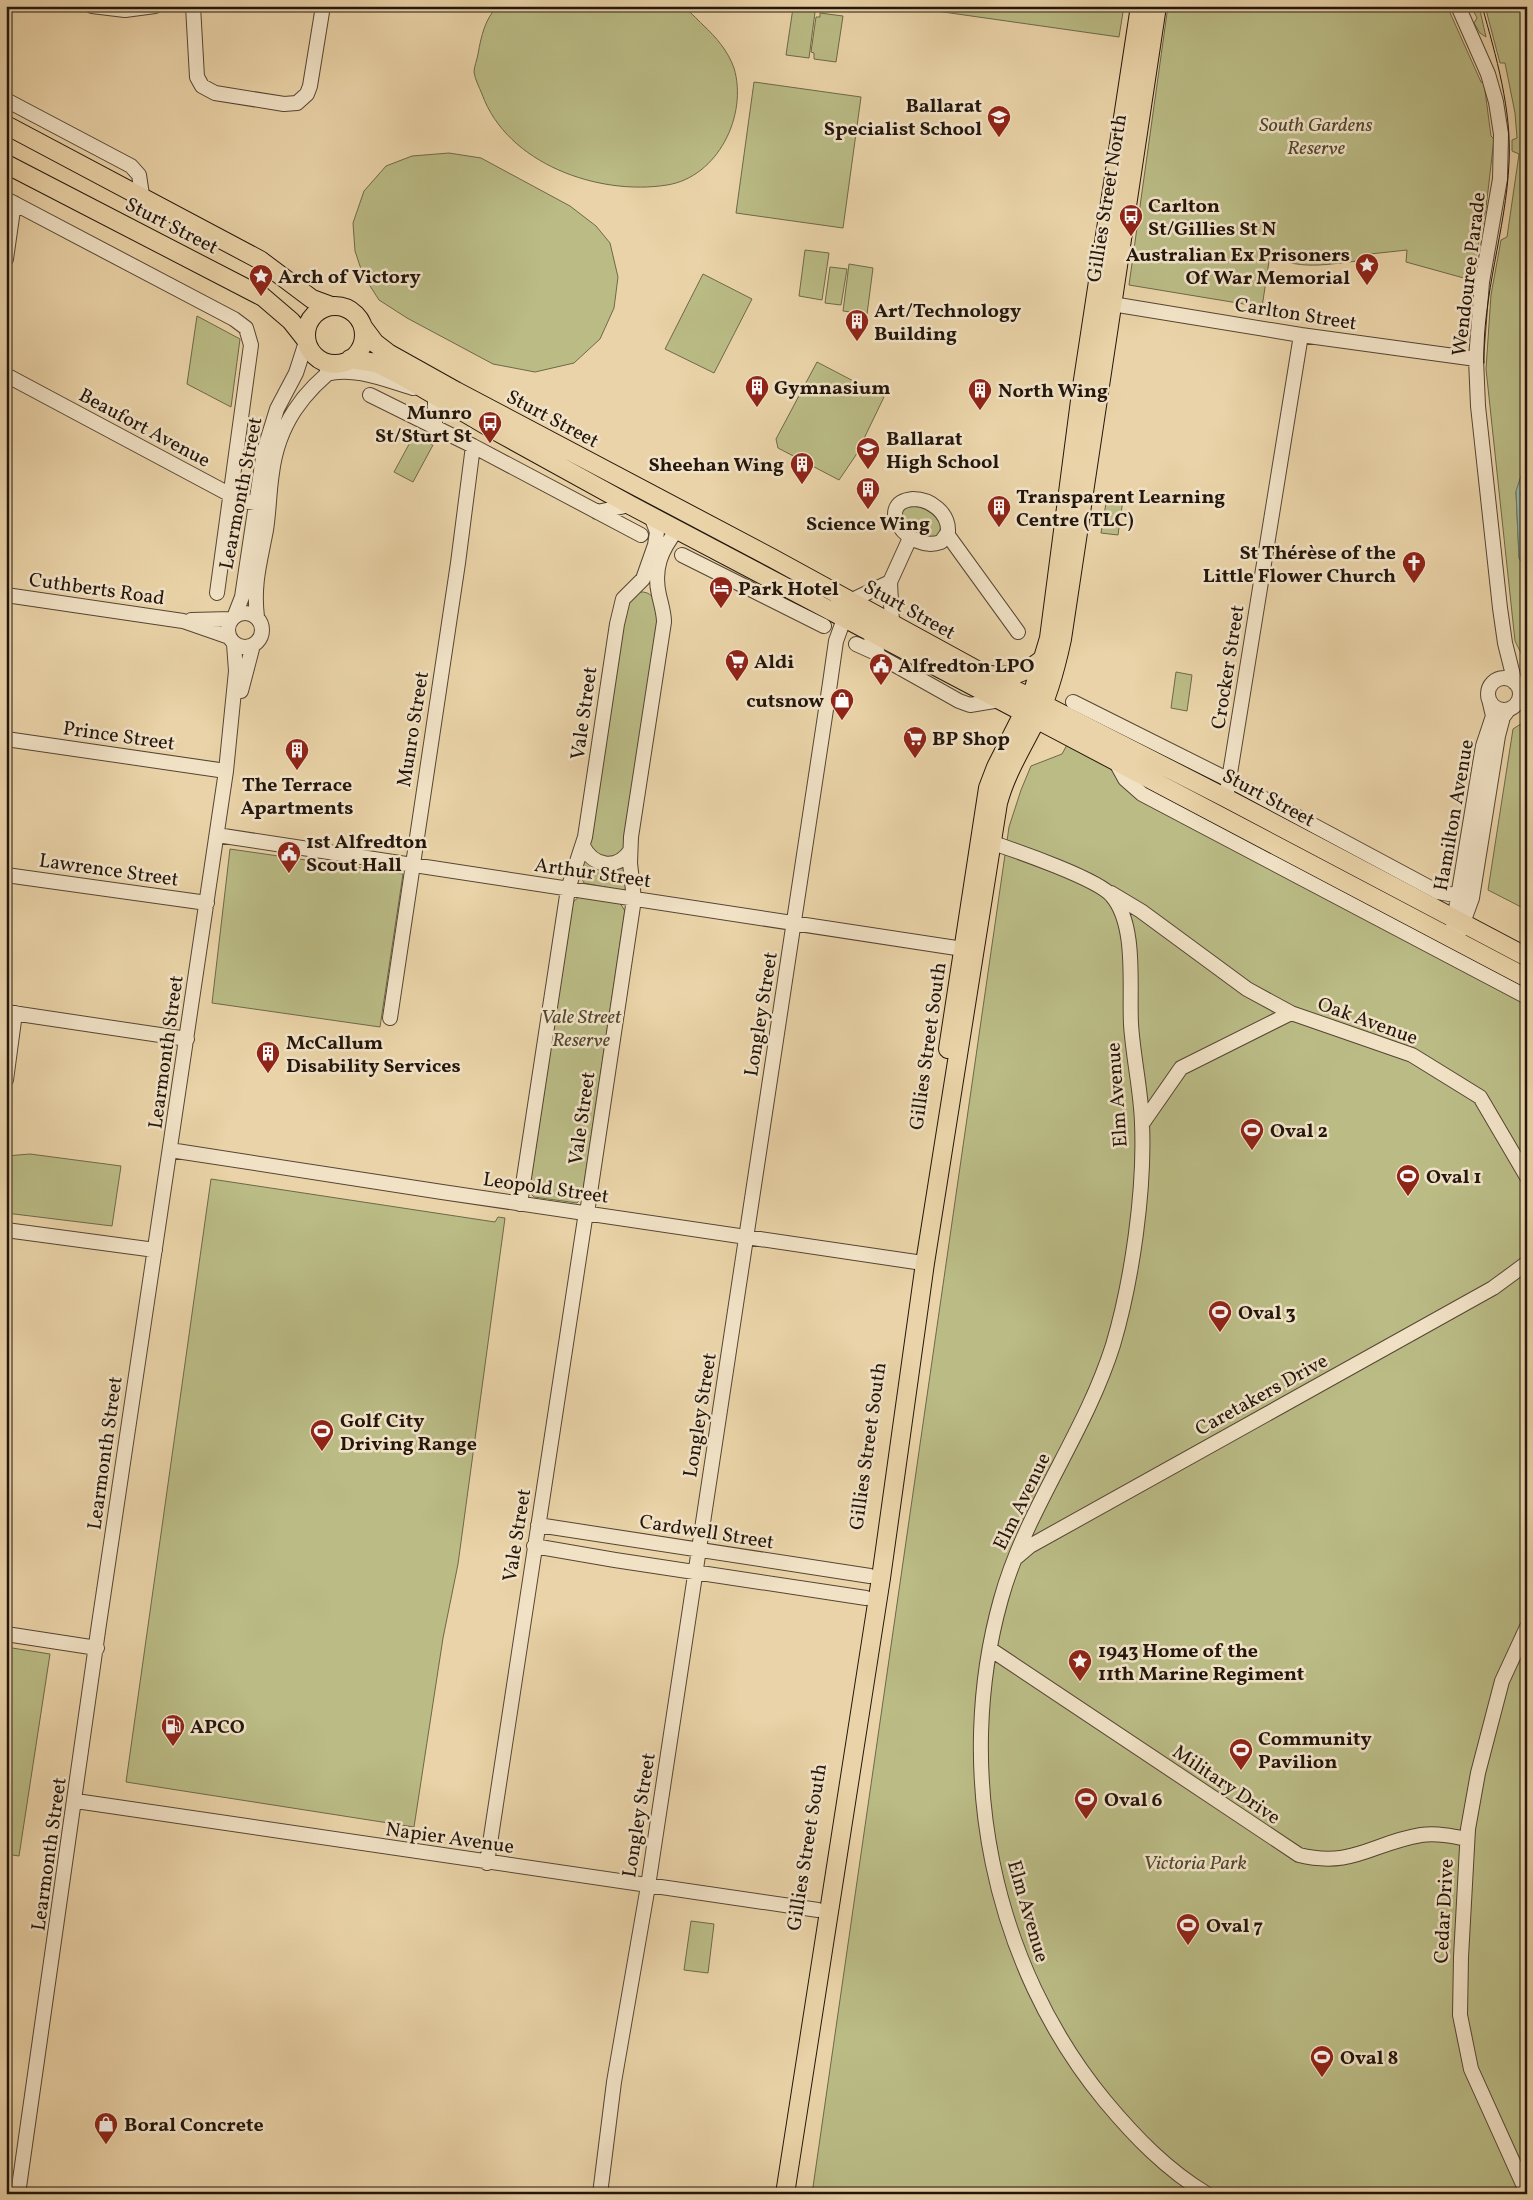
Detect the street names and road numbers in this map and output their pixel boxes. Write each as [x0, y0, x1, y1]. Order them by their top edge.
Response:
street label: Gillies Street North [1081, 112, 1135, 284]
street label: Sturt Street [120, 191, 223, 262]
street label: Wendouree Parade [1446, 191, 1494, 358]
street label: Carlton Street [1233, 292, 1359, 338]
street label: Beaufort Avenue [73, 382, 215, 475]
street label: Sturt Street [501, 384, 603, 456]
street label: Learmonth Street [213, 415, 270, 572]
street label: Cuthberts Road [27, 567, 166, 613]
street label: Sturt Street [858, 574, 960, 648]
street label: Crocker Street [1205, 603, 1253, 731]
street label: Vale Street [565, 665, 605, 762]
street label: Munro Street [391, 669, 437, 789]
street label: Prince Street [61, 715, 177, 759]
street label: Hamilton Avenue [1428, 737, 1482, 893]
street label: Sturt Street [1217, 763, 1319, 835]
street label: Lawrence Street [37, 847, 180, 895]
street label: Arthur Street [533, 852, 653, 896]
street label: Longley Street [738, 950, 786, 1079]
street label: Gillies Street South [903, 961, 955, 1132]
street label: Learmonth Street [142, 974, 192, 1131]
street label: Oak Avenue [1313, 991, 1421, 1053]
street label: Elm Avenue [1100, 1041, 1136, 1148]
street label: Vale Street [563, 1070, 603, 1167]
street label: Leopold Street [481, 1166, 611, 1212]
street label: Caretakers Drive [1191, 1348, 1333, 1444]
street label: Longley Street [677, 1351, 725, 1480]
street label: Gillies Street South [843, 1361, 895, 1532]
street label: Learmonth Street [81, 1375, 131, 1532]
street label: Elm Avenue [987, 1448, 1058, 1555]
street label: Vale Street [497, 1487, 539, 1584]
street label: Cardwell Street [637, 1509, 776, 1557]
street label: Military Drive [1166, 1739, 1286, 1832]
street label: Longley Street [616, 1751, 664, 1880]
street label: Gillies Street South [781, 1762, 835, 1933]
street label: Learmonth Street [25, 1776, 75, 1933]
street label: Napier Avenue [384, 1816, 516, 1862]
street label: Elm Avenue [999, 1857, 1055, 1966]
street label: Cedar Drive [1428, 1858, 1462, 1964]

